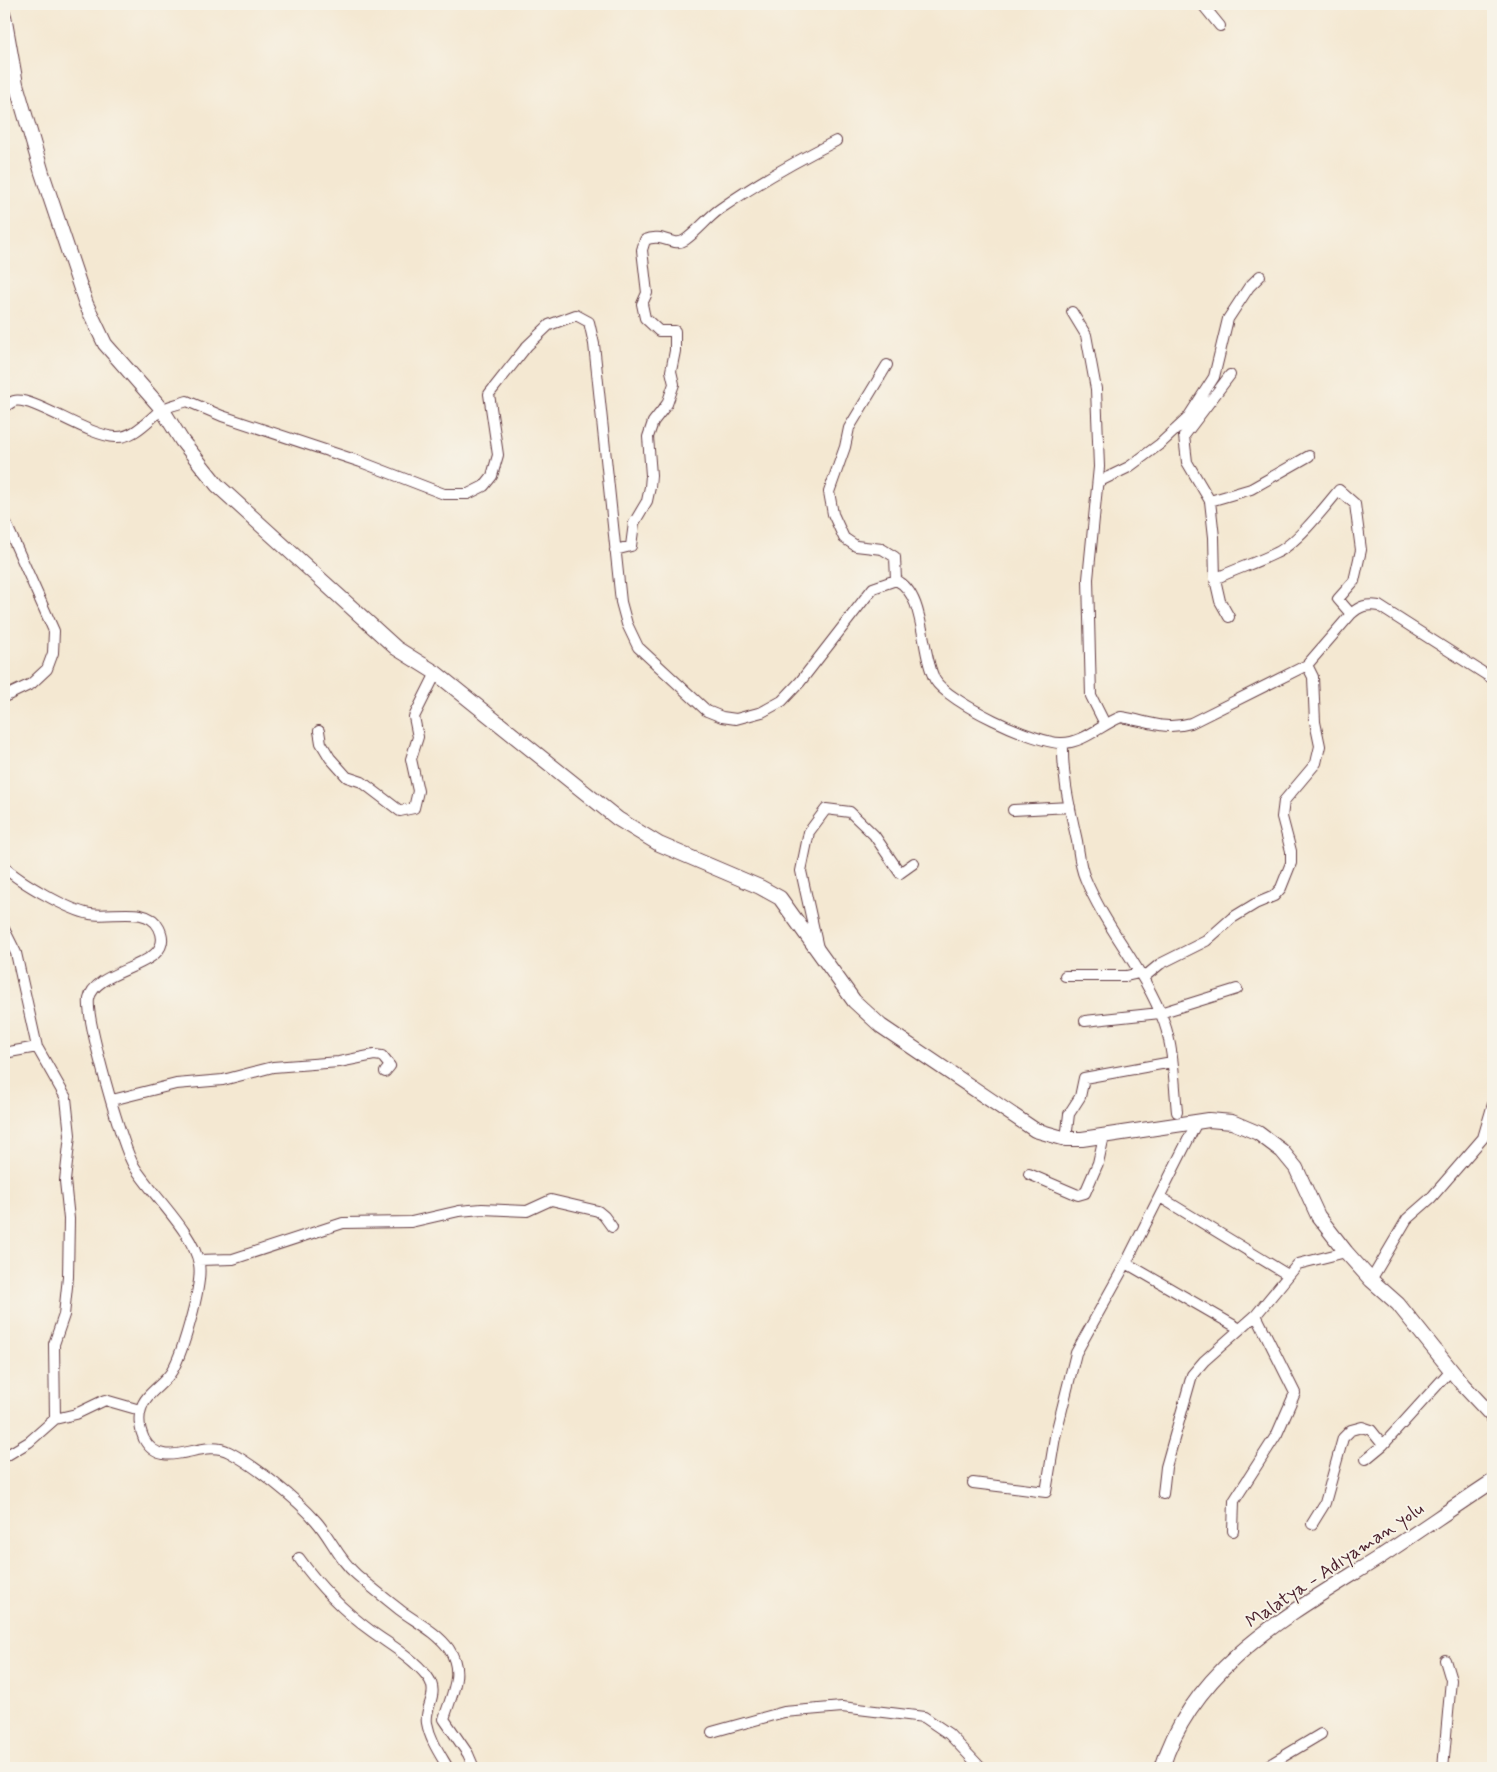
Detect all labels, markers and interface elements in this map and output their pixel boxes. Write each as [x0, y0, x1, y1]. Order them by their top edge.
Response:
street label: Malatya - Adıyaman yolu [1241, 1496, 1429, 1635]

